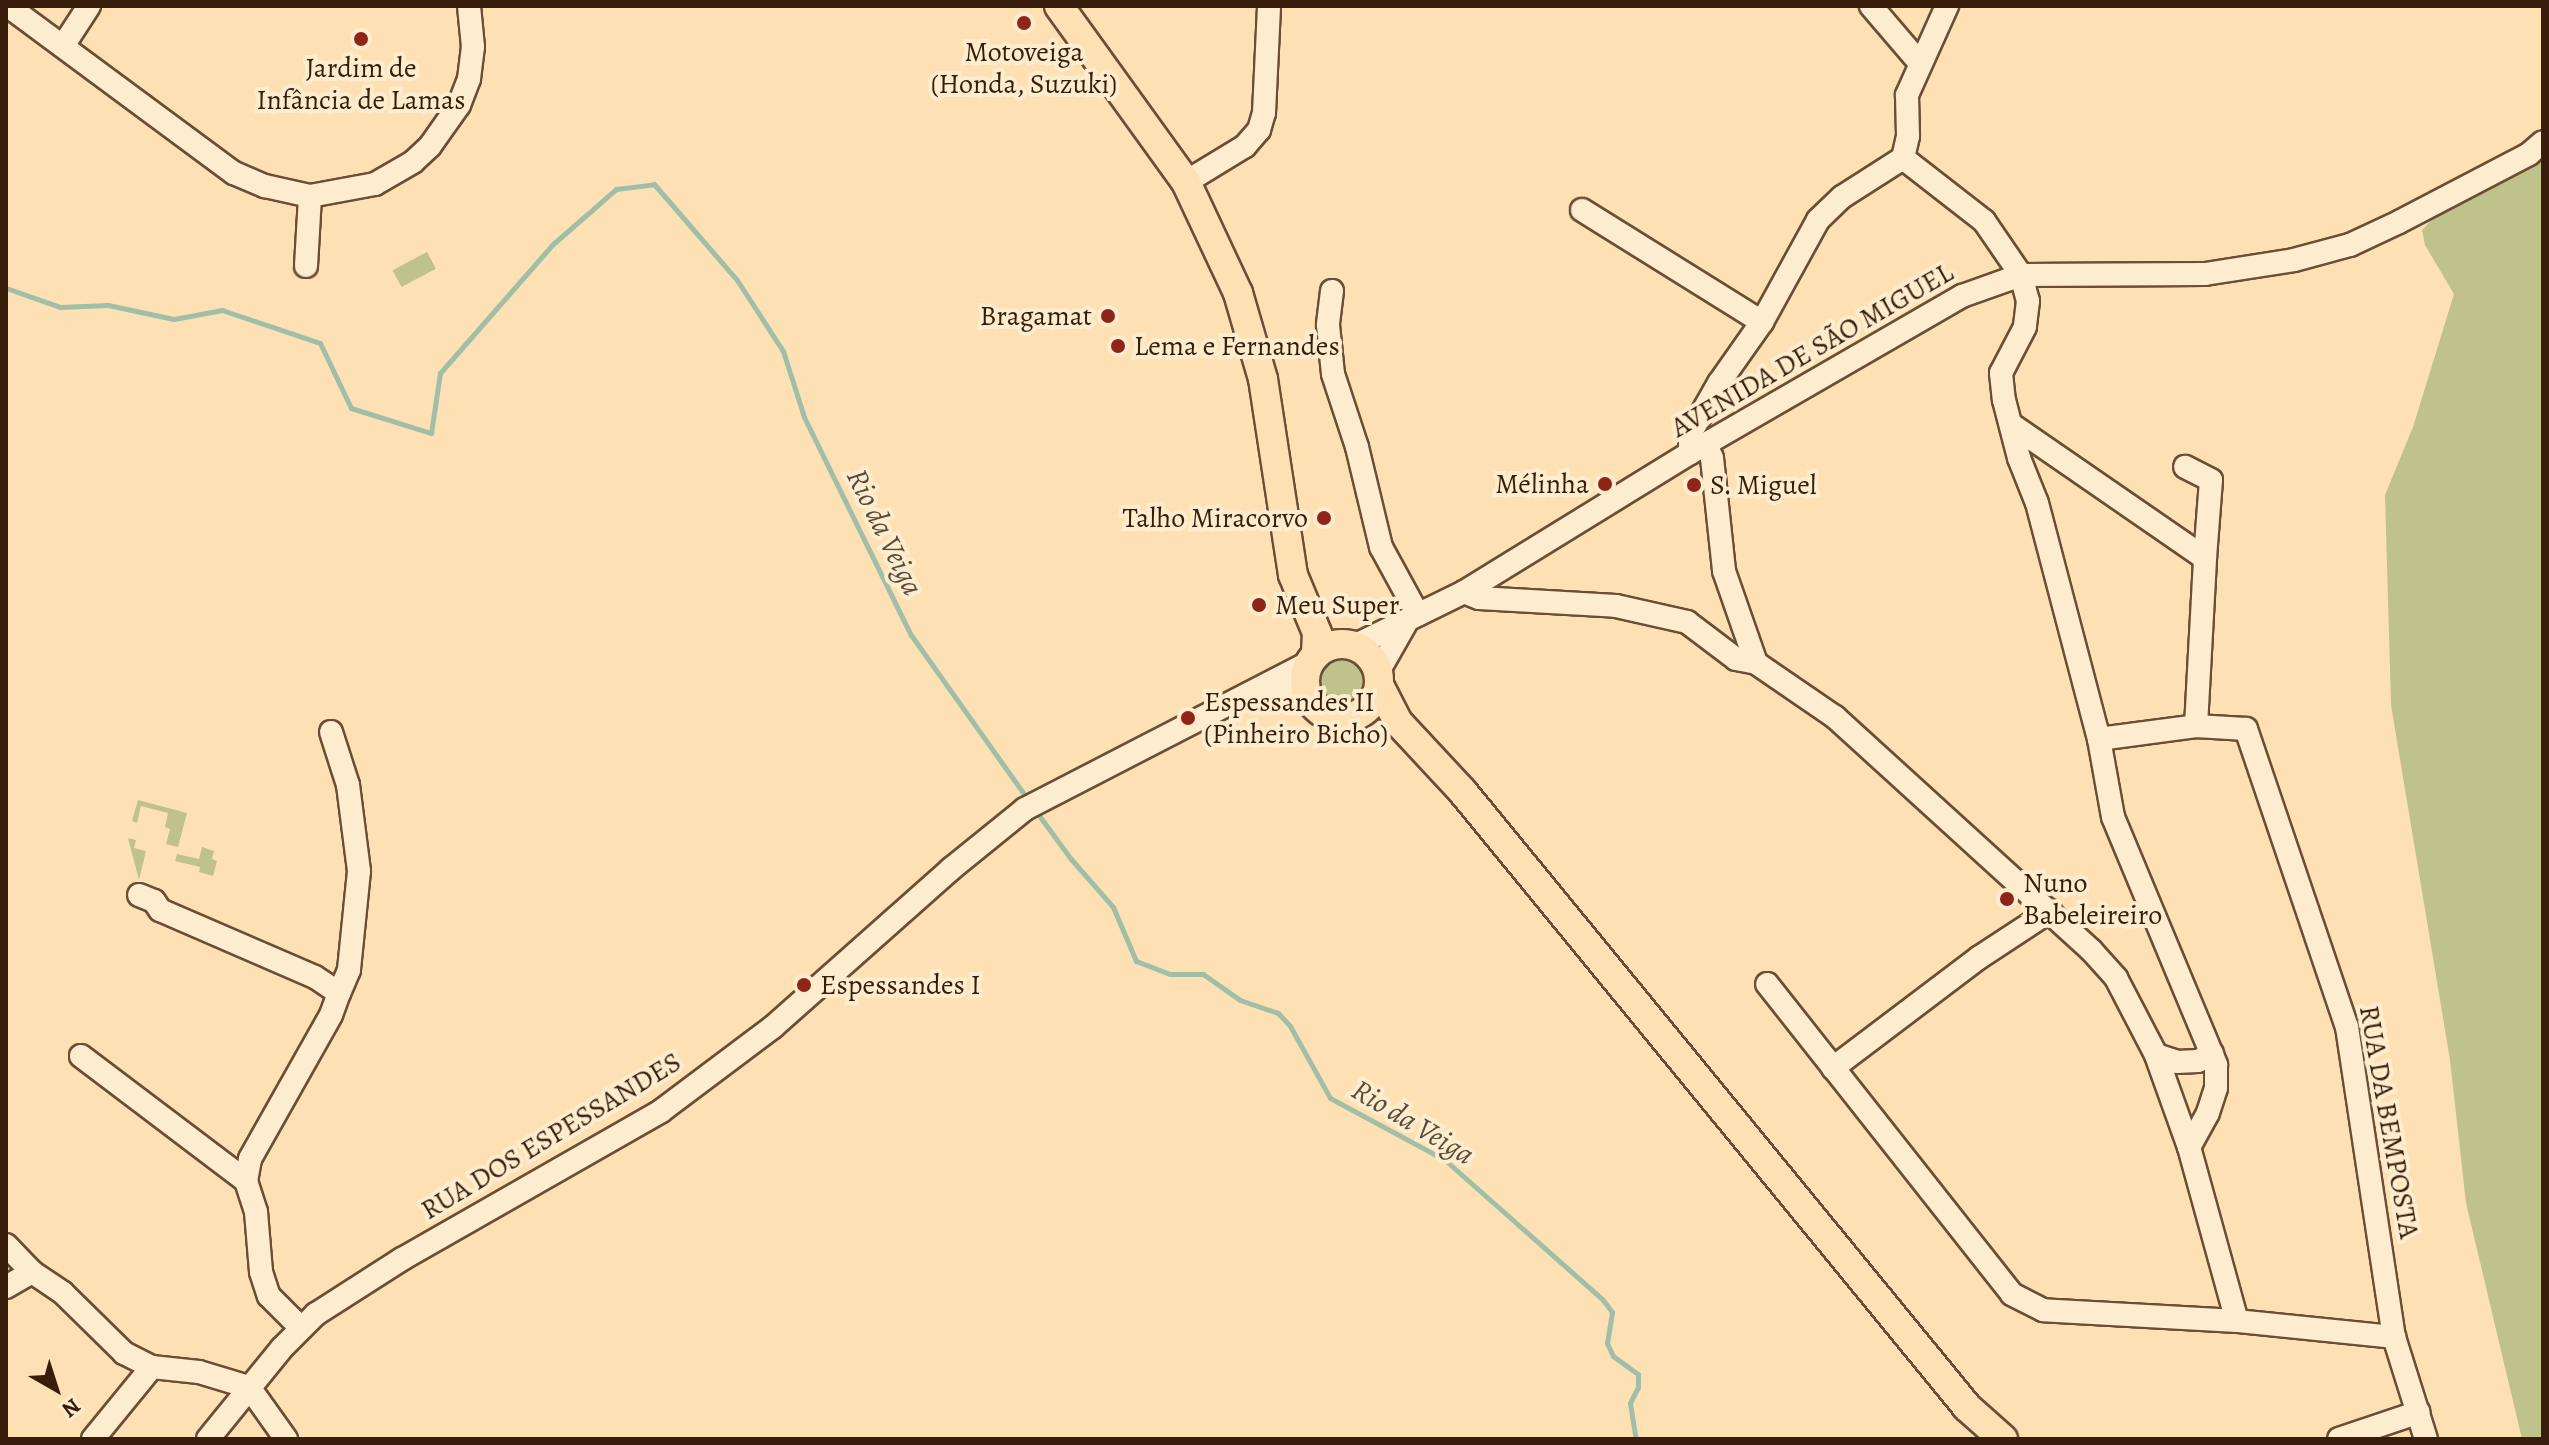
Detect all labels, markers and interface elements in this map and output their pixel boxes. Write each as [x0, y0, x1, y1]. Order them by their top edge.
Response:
marker: Motoveiga (Honda, Suzuki) [1015, 14, 1033, 32]
marker: Jardim de Infância de Lamas [352, 30, 370, 48]
place label: Motoveiga (Honda, Suzuki) [931, 35, 1117, 101]
place label: Jardim de Infância de Lamas [257, 51, 465, 117]
street label: AVENIDA DE SÃO MIGUEL [1665, 255, 1959, 445]
place label: Bragamat [980, 299, 1092, 333]
marker: Bragamat [1099, 307, 1117, 325]
place label: Lema e Fernandes [1134, 329, 1340, 363]
marker: Lema e Fernandes [1109, 337, 1127, 355]
water label: Rio da Veiga [839, 463, 931, 601]
place label: Mélinha [1495, 467, 1589, 501]
place label: S. Miguel [1710, 468, 1817, 502]
marker: Mélinha [1596, 475, 1614, 493]
marker: S. Miguel [1685, 476, 1703, 494]
place label: Talho Miracorvo [1122, 501, 1308, 535]
marker: Talho Miracorvo [1315, 509, 1333, 527]
place label: Meu Super [1275, 588, 1399, 622]
marker: Meu Super [1250, 596, 1268, 614]
place label: Espessandes II (Pinheiro Bicho) [1204, 685, 1388, 751]
marker: Espessandes II (Pinheiro Bicho) [1179, 709, 1197, 727]
place label: Nuno Babeleireiro [2023, 866, 2162, 932]
marker: Nuno Babeleireiro [1998, 890, 2016, 908]
place label: Espessandes I [820, 968, 981, 1002]
marker: Espessandes I [795, 976, 813, 994]
street label: RUA DA BEMPOSTA [2352, 1003, 2426, 1241]
street label: RUA DOS ESPESSANDES [415, 1045, 687, 1227]
water label: Rio da Veiga [1345, 1071, 1481, 1173]
north arrow [16, 1349, 96, 1429]
text: N [55, 1391, 87, 1424]

